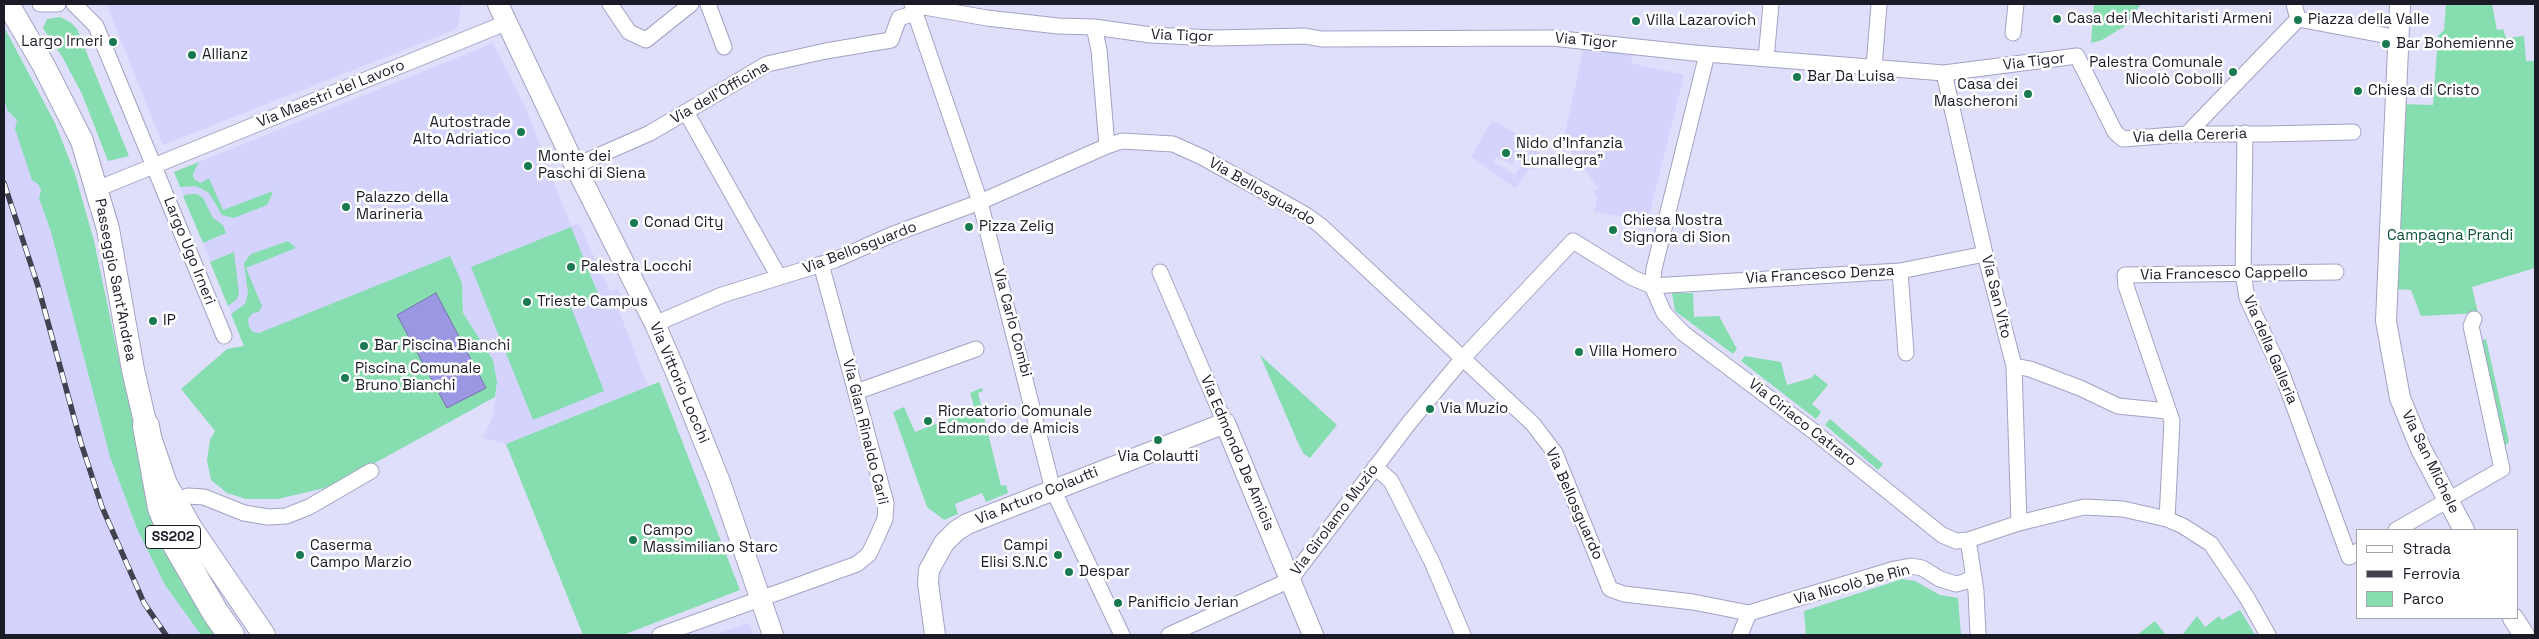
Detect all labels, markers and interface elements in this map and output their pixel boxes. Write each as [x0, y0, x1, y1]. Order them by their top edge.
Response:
place label: Casa dei Mechitaristi Armeni [2067, 10, 2272, 28]
place label: Piazza della Valle [2308, 11, 2429, 29]
place label: Villa Lazarovich [1646, 12, 1756, 30]
marker: Casa dei Mechitaristi Armeni [2051, 13, 2063, 25]
marker: Piazza della Valle [2292, 14, 2304, 26]
marker: Villa Lazarovich [1630, 15, 1642, 27]
street label: Via Tigor [1151, 26, 1213, 46]
street label: Via Tigor [1554, 29, 1618, 53]
place label: Largo Irneri [21, 33, 103, 51]
place label: Bar Bohemienne [2396, 35, 2514, 53]
marker: Largo Irneri [107, 36, 119, 48]
marker: Bar Bohemienne [2380, 38, 2392, 50]
place label: Allianz [202, 46, 248, 64]
marker: Allianz [186, 49, 198, 61]
street label: Via Tigor [2002, 49, 2066, 75]
place label: Palestra Comunale Nicolò Cobolli [2089, 54, 2223, 89]
street label: Via Maestri del Lavoro [255, 56, 407, 132]
street label: Via dell'Officina [668, 58, 772, 128]
marker: Palestra Comunale Nicolò Cobolli [2227, 66, 2239, 78]
place label: Bar Da Luisa [1807, 68, 1895, 86]
marker: Bar Da Luisa [1791, 71, 1803, 83]
place label: Casa dei Mascheroni [1934, 76, 2018, 111]
place label: Chiesa di Cristo [2368, 82, 2479, 100]
marker: Chiesa di Cristo [2352, 85, 2364, 97]
marker: Casa dei Mascheroni [2022, 88, 2034, 100]
place label: Autostrade Alto Adriatico [413, 114, 511, 149]
street label: Via della Cereria [2132, 125, 2248, 147]
marker: Autostrade Alto Adriatico [515, 126, 527, 138]
place label: Nido d'Infanzia "Lunallegra" [1516, 135, 1623, 170]
marker: Nido d'Infanzia "Lunallegra" [1500, 147, 1512, 159]
place label: Monte dei Paschi di Siena [538, 148, 646, 183]
street label: Via Bellosguardo [1205, 154, 1319, 230]
marker: Monte dei Paschi di Siena [522, 160, 534, 172]
place label: Palazzo della Marineria [356, 189, 449, 224]
street label: Largo Ugo Irneri [159, 195, 219, 307]
street label: Passeggio Sant'Andrea [90, 197, 140, 363]
marker: Palazzo della Marineria [340, 201, 352, 213]
place label: Chiesa Nostra Signora di Sion [1623, 212, 1730, 247]
place label: Conad City [644, 214, 723, 232]
marker: Conad City [628, 217, 640, 229]
street label: Via Bellosguardo [801, 218, 919, 278]
place label: Pizza Zelig [979, 218, 1054, 236]
marker: Pizza Zelig [963, 221, 975, 233]
marker: Chiesa Nostra Signora di Sion [1607, 224, 1619, 236]
park label: Campagna Prandi [2387, 227, 2513, 245]
street label: Via San Vito [1977, 254, 2015, 340]
place label: Palestra Locchi [581, 258, 692, 276]
marker: Palestra Locchi [565, 261, 577, 273]
street label: Via Francesco Denza [1745, 262, 1895, 288]
street label: Via Francesco Cappello [2140, 264, 2308, 284]
street label: Via Carlo Combi [989, 267, 1035, 379]
place label: Trieste Campus [537, 293, 648, 311]
street label: Via della Galleria [2239, 293, 2301, 407]
marker: Trieste Campus [521, 296, 533, 308]
place label: IP [163, 312, 176, 330]
marker: IP [147, 315, 159, 327]
street label: Via Vittorio Locchi [645, 320, 713, 446]
place label: Bar Piscina Bianchi [374, 337, 510, 355]
marker: Bar Piscina Bianchi [358, 340, 370, 352]
place label: Villa Homero [1589, 343, 1677, 361]
marker: Villa Homero [1573, 346, 1585, 358]
street label: Via Gian Rinaldo Carli [838, 357, 892, 507]
place label: Piscina Comunale Bruno Bianchi [355, 360, 481, 395]
marker: Piscina Comunale Bruno Bianchi [339, 372, 351, 384]
street label: Via Edmondo De Amicis [1196, 373, 1278, 533]
street label: Via Ciriaco Catraro [1744, 375, 1860, 471]
place label: Via Muzio [1440, 400, 1508, 418]
place label: Ricreatorio Comunale Edmondo de Amicis [938, 403, 1092, 438]
marker: Via Muzio [1424, 403, 1436, 415]
street label: Via San Michele [2397, 407, 2463, 517]
marker: Ricreatorio Comunale Edmondo de Amicis [922, 415, 934, 427]
marker: Via Colautti [1152, 434, 1164, 446]
street label: Via Bellosguardo [1541, 445, 1607, 563]
place label: Via Colautti [1117, 448, 1199, 466]
street label: Via Girolamo Muzio [1287, 461, 1383, 579]
street label: Via Arturo Colautti [973, 463, 1101, 529]
place label: Campo Massimiliano Starc [643, 522, 778, 557]
road number: SS202 [146, 526, 200, 548]
legend [2356, 529, 2519, 619]
marker: Campo Massimiliano Starc [627, 534, 639, 546]
place label: Caserma Campo Marzio [310, 537, 412, 572]
place label: Campi Elisi S.N.C [981, 537, 1048, 572]
text: Strada [2403, 539, 2451, 558]
marker: Caserma Campo Marzio [294, 549, 306, 561]
marker: Campi Elisi S.N.C [1052, 549, 1064, 561]
street label: Via Nicolò De Rin [1792, 561, 1912, 609]
place label: Despar [1079, 563, 1130, 581]
text: Ferrovia [2403, 564, 2460, 583]
marker: Despar [1063, 566, 1075, 578]
text: Parco [2403, 589, 2444, 608]
place label: Panificio Jerian [1128, 594, 1239, 612]
marker: Panificio Jerian [1112, 597, 1124, 609]

